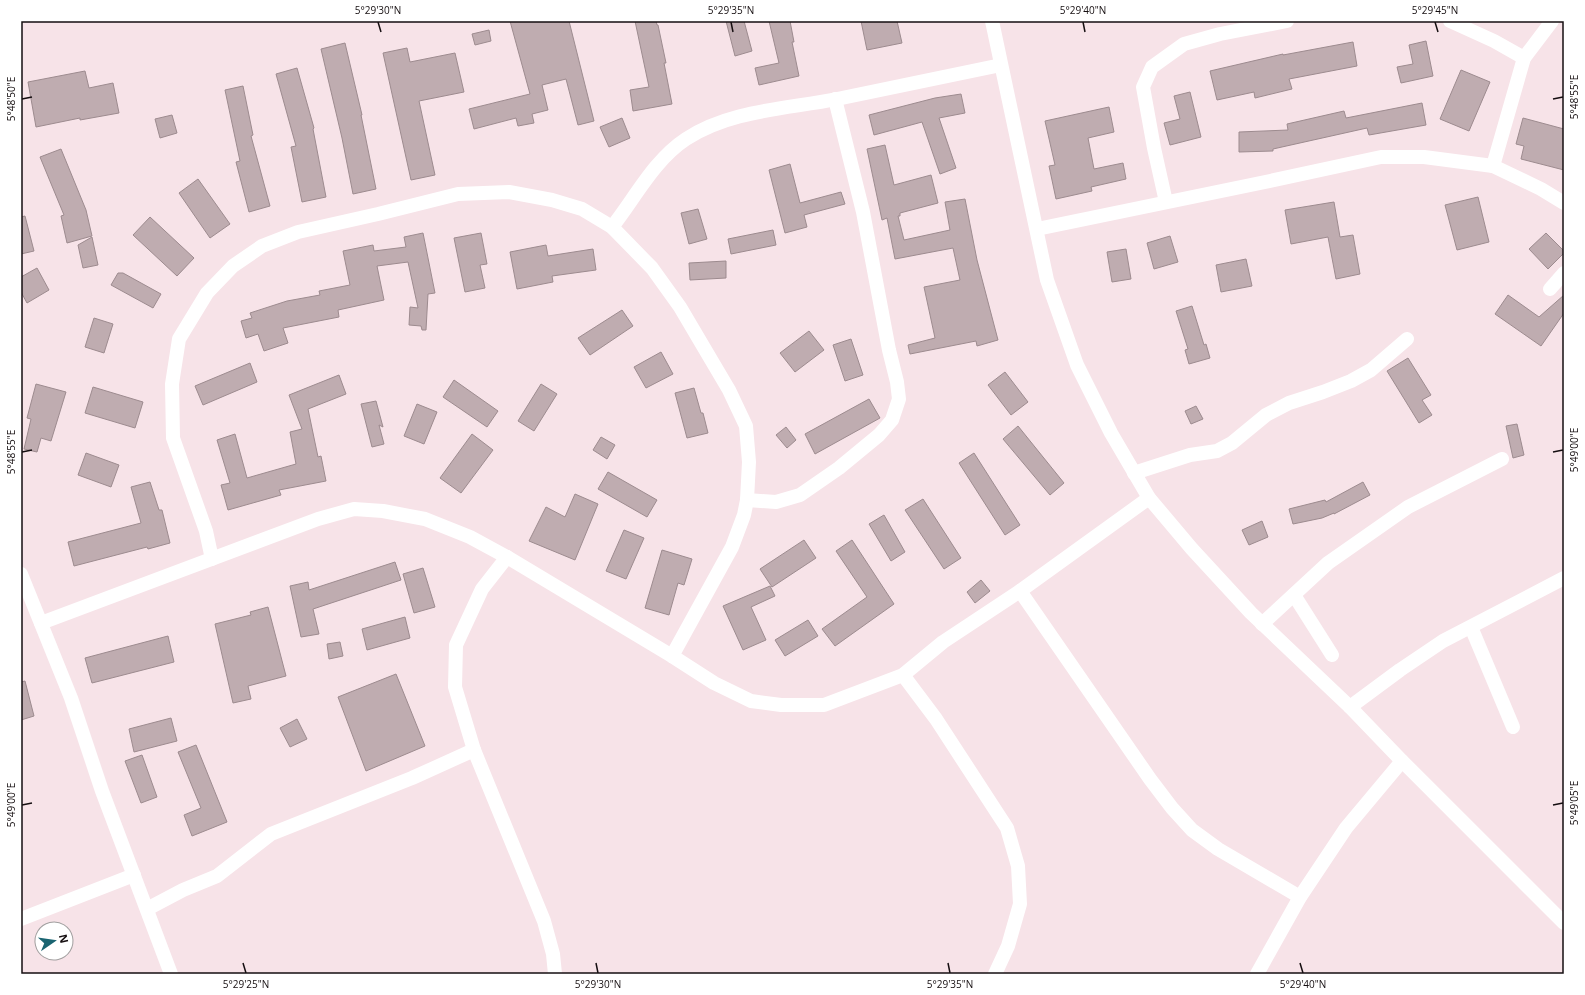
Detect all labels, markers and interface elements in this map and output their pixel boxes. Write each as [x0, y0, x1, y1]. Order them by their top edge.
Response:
text: 5°29'30"N [355, 3, 401, 17]
text: 5°29'35"N [708, 3, 754, 17]
text: 5°29'40"N [1060, 3, 1106, 17]
text: 5°29'45"N [1412, 3, 1458, 17]
text: 5°48'55"E [1567, 75, 1581, 119]
text: 5°48'50"E [4, 77, 18, 121]
text: 5°49'00"E [1567, 428, 1581, 472]
text: 5°48'55"E [4, 430, 18, 474]
text: 5°49'05"E [1567, 781, 1581, 825]
text: 5°49'00"E [4, 783, 18, 827]
north arrow [34, 921, 74, 961]
text: N [56, 933, 73, 945]
text: 5°29'25"N [223, 977, 269, 991]
text: 5°29'30"N [575, 977, 621, 991]
text: 5°29'35"N [927, 977, 973, 991]
text: 5°29'40"N [1280, 977, 1326, 991]

